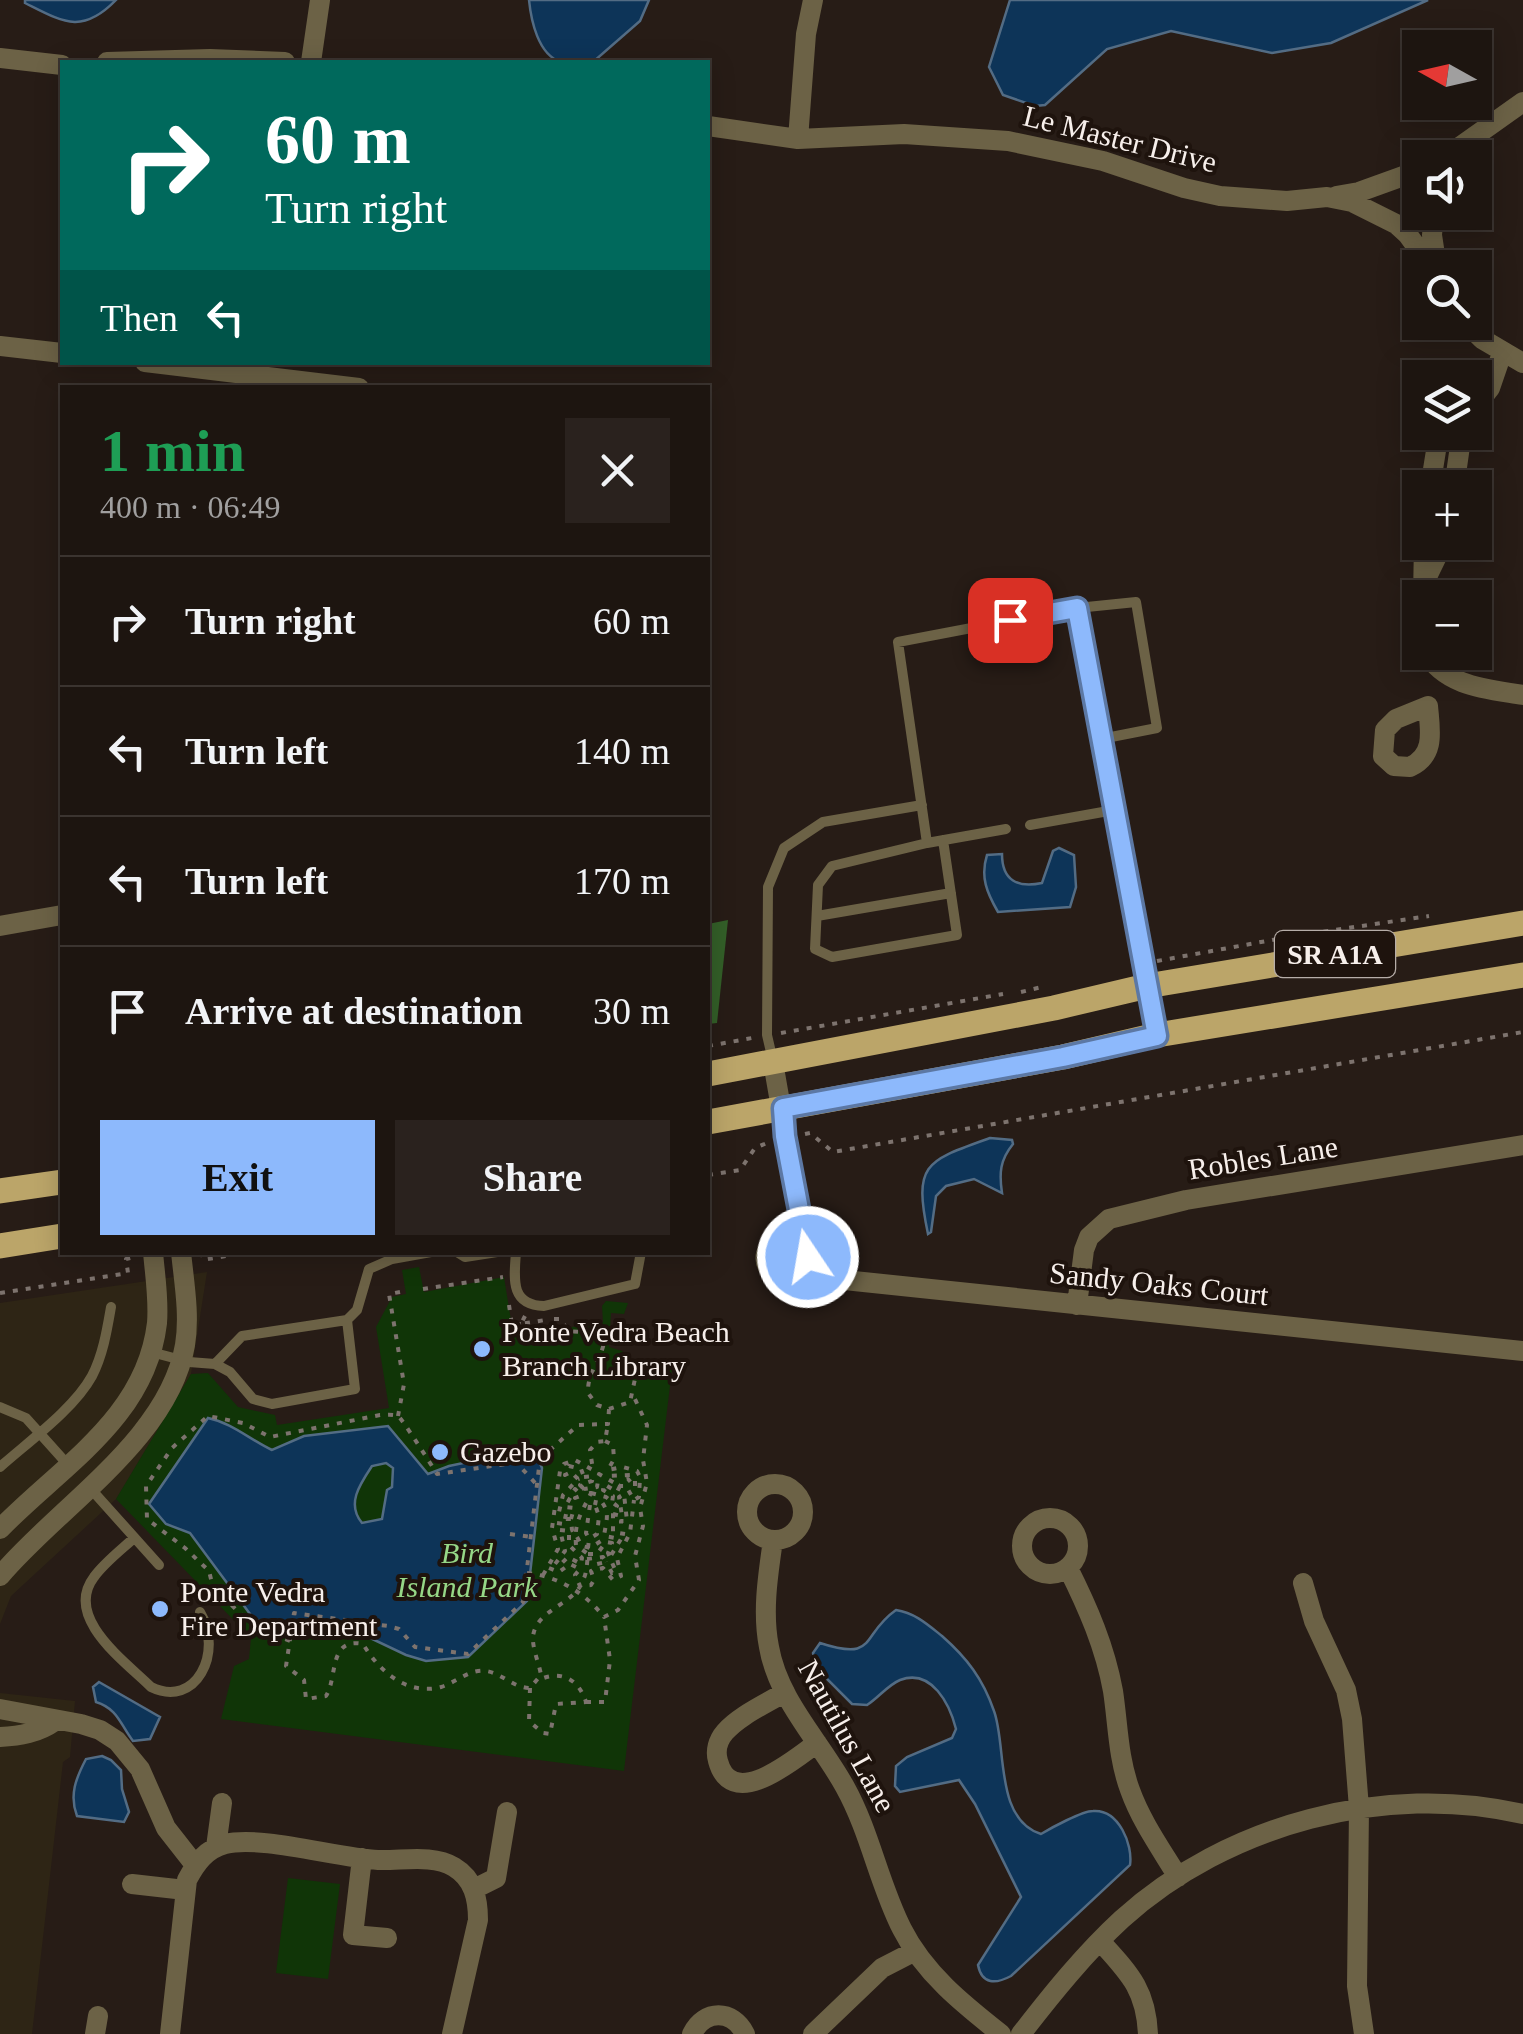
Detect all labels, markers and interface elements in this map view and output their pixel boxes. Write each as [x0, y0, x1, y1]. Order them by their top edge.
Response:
north arrow [1402, 30, 1492, 120]
map controls [1402, 30, 1492, 670]
street label: Le Master Drive [1020, 99, 1220, 179]
icon: right [100, 100, 230, 230]
text: 60 m [265, 101, 411, 178]
button: sound [1402, 140, 1492, 230]
text: Turn right [265, 183, 447, 233]
button: search [1402, 250, 1492, 340]
icon: left [198, 290, 253, 345]
text: Then [100, 297, 178, 339]
button: layers [1402, 360, 1492, 450]
text: 1 min [100, 418, 245, 484]
button: close [565, 418, 670, 523]
button: + [1402, 470, 1492, 560]
text: 400 m · 06:49 [100, 489, 280, 525]
pin [968, 578, 1053, 663]
button: − [1402, 580, 1492, 670]
icon: arrive [983, 593, 1038, 648]
icon: right [100, 594, 155, 649]
text: Turn right [185, 600, 356, 642]
text: 60 m [593, 600, 670, 642]
icon: left [100, 724, 155, 779]
text: Turn left [185, 730, 328, 772]
text: 140 m [574, 730, 670, 772]
icon: left [100, 854, 155, 909]
text: Turn left [185, 860, 328, 902]
text: 170 m [574, 860, 670, 902]
road number: SR A1A [1275, 931, 1395, 977]
icon: arrive [100, 984, 155, 1039]
text: Arrive at destination [185, 990, 523, 1032]
text: 30 m [593, 990, 670, 1032]
button: Exit [100, 1120, 375, 1235]
button: Share [395, 1120, 670, 1235]
street label: Robles Lane [1186, 1129, 1340, 1186]
position arrow [756, 1205, 860, 1309]
street label: Sandy Oaks Court [1048, 1256, 1271, 1311]
place label: Ponte Vedra Beach Branch Library [502, 1315, 730, 1382]
marker: Ponte Vedra Beach Branch Library [471, 1338, 493, 1360]
place label: Gazebo [460, 1435, 552, 1468]
marker: Gazebo [429, 1441, 451, 1463]
park label: Bird Island Park [396, 1536, 538, 1603]
place label: Ponte Vedra Fire Department [180, 1575, 378, 1642]
marker: Ponte Vedra Fire Department [149, 1598, 171, 1620]
street label: Nautilus Lane [792, 1654, 903, 1818]

